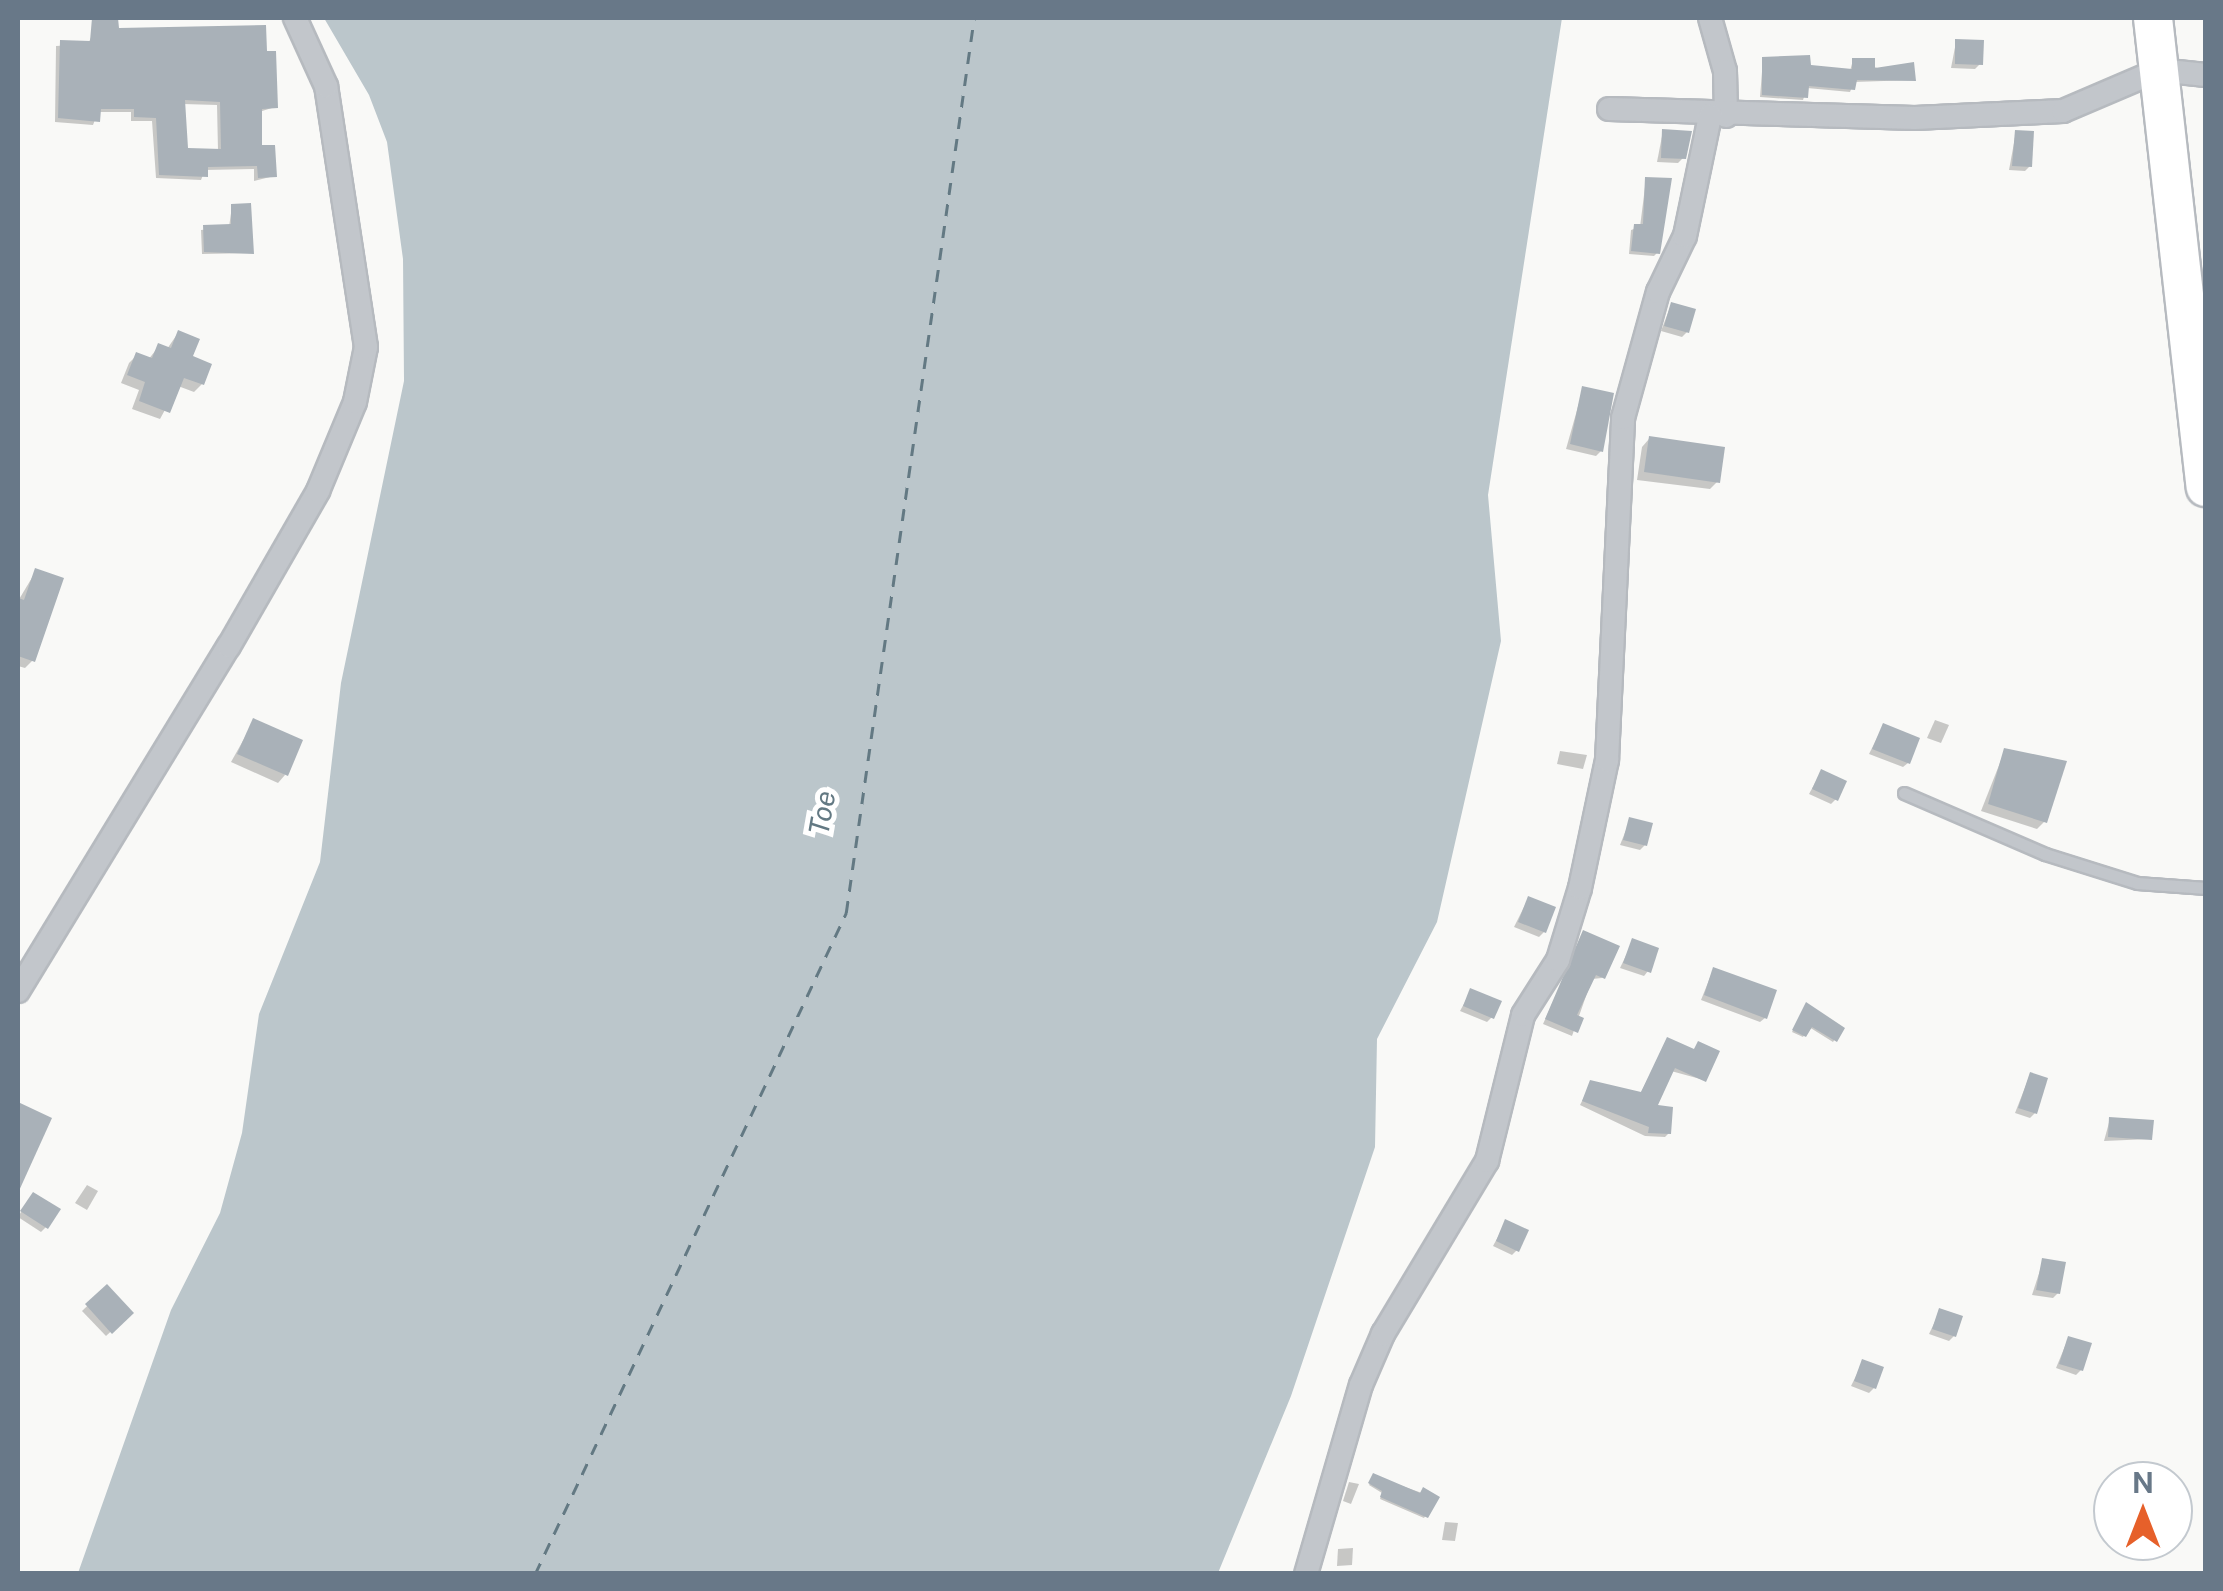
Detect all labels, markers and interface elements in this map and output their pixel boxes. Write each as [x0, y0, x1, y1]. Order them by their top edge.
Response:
water label: Toe [802, 788, 842, 838]
north arrow [2093, 1461, 2193, 1561]
text: N [2132, 1466, 2154, 1499]

